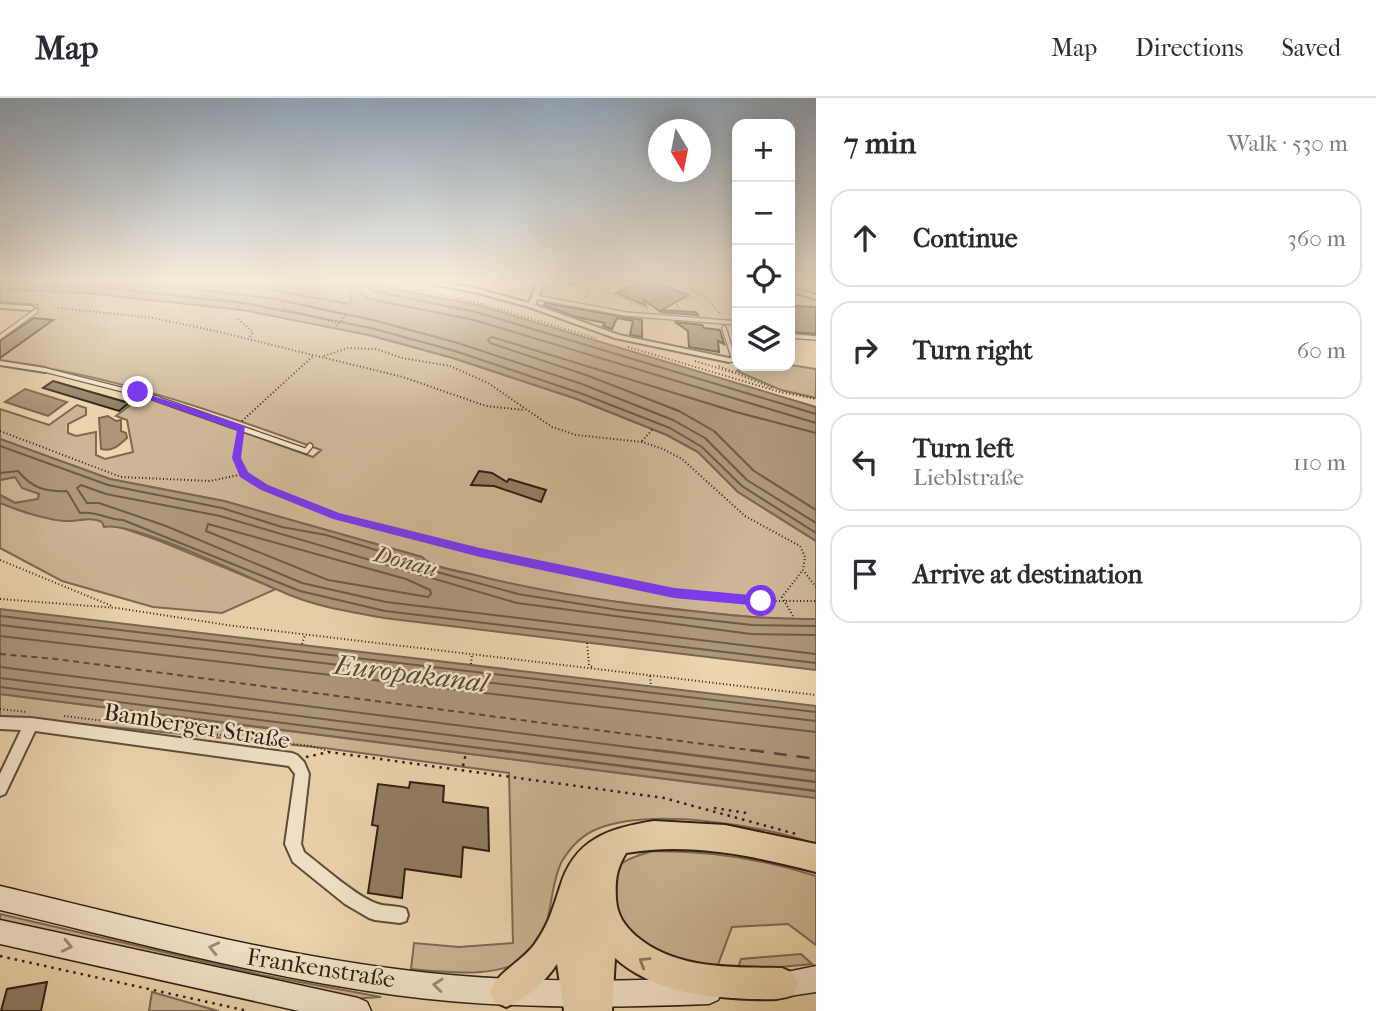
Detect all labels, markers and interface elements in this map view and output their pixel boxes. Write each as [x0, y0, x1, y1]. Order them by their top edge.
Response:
text: Map [35, 29, 98, 68]
text: Map [1051, 34, 1097, 62]
text: Directions [1135, 34, 1243, 62]
text: Saved [1281, 34, 1341, 62]
north arrow [648, 119, 711, 182]
map controls [732, 119, 795, 371]
button: + [732, 119, 795, 182]
text: 7 min [844, 126, 916, 161]
text: Walk · 530 m [1228, 130, 1348, 157]
button: − [732, 182, 795, 245]
icon: ahead [846, 219, 884, 257]
text: Continue [913, 223, 1018, 254]
text: 360 m [1287, 225, 1346, 252]
button: locate [732, 245, 795, 308]
button: layers [732, 308, 795, 371]
icon: right [846, 331, 884, 369]
text: Turn right [913, 335, 1033, 366]
text: 60 m [1297, 337, 1346, 364]
route end [122, 376, 153, 407]
text: Turn left [913, 433, 1014, 464]
icon: left [846, 443, 884, 481]
text: 110 m [1293, 449, 1346, 476]
text: Lieblstraße [913, 464, 1024, 491]
water label: Donau [369, 540, 440, 583]
icon: arrive [846, 555, 884, 593]
text: Arrive at destination [913, 559, 1143, 590]
route start [745, 585, 776, 616]
water label: Europakanal [330, 647, 493, 700]
street label: Bamberger Straße [102, 697, 292, 755]
one-way arrow [61, 938, 73, 953]
one-way arrow [208, 942, 220, 956]
street label: Frankenstraße [245, 942, 397, 994]
one-way arrow [638, 957, 651, 970]
one-way arrow [432, 978, 443, 993]

